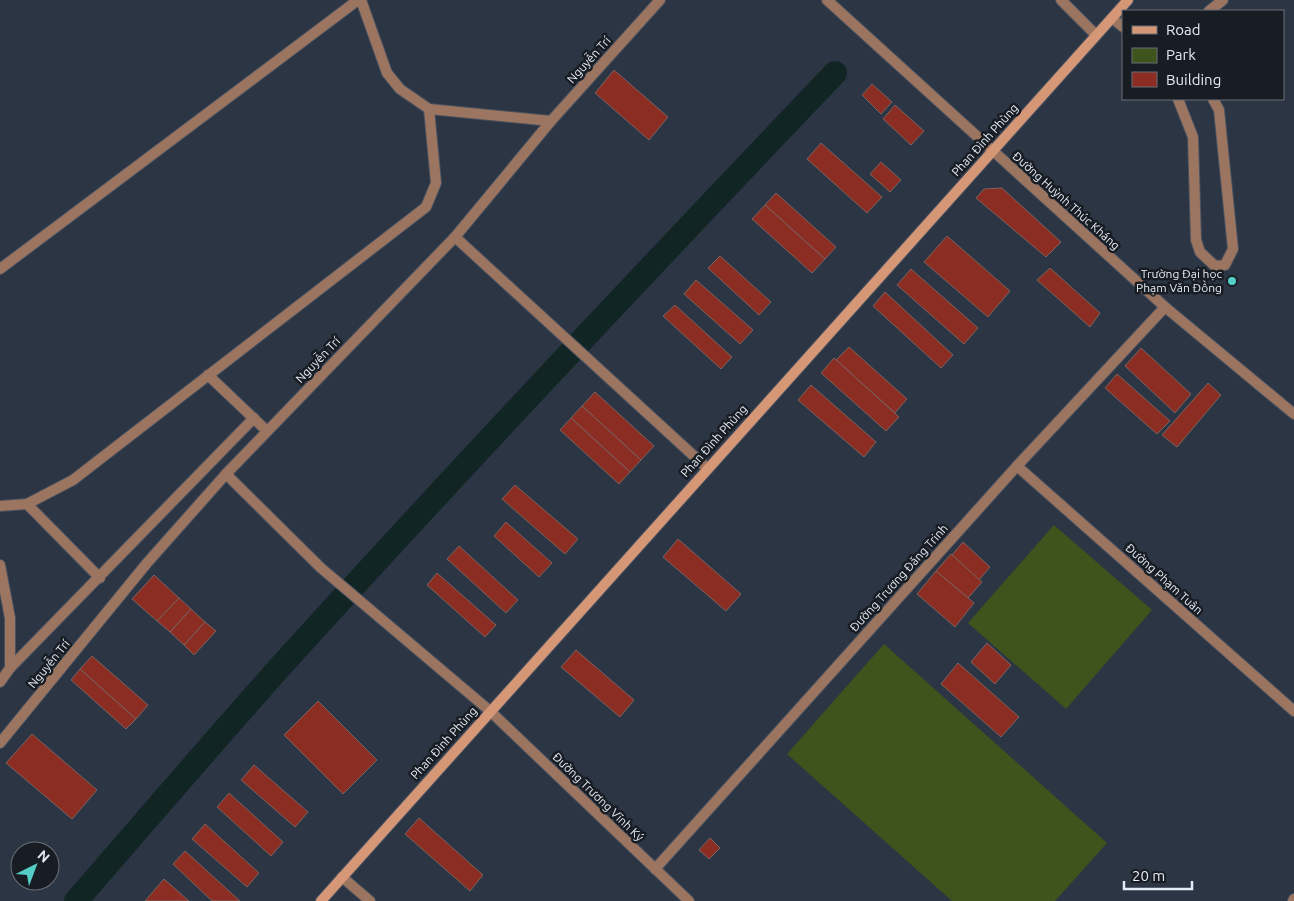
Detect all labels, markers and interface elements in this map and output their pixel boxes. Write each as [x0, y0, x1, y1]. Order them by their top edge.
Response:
legend [1122, 10, 1284, 100]
text: Road [1166, 21, 1201, 38]
street label: Nguyễn Trí [564, 33, 614, 86]
text: Park [1166, 46, 1196, 63]
text: Building [1166, 71, 1221, 88]
street label: Phan Đình Phùng [949, 101, 1020, 178]
street label: Đường Huỳnh Thúc Kháng [1010, 149, 1123, 252]
place label: Trường Đại học Phạm Văn Đồng [1136, 267, 1222, 295]
marker: Trường Đại học Phạm Văn Đồng [1226, 275, 1238, 287]
street label: Nguyễn Trí [293, 333, 343, 385]
street label: Phan Đình Phùng [678, 402, 749, 479]
street label: Đường Trương Đăng Trinh [847, 521, 950, 634]
street label: Đường Phạm Tuân [1123, 541, 1205, 617]
street label: Nguyễn Trí [25, 636, 73, 690]
street label: Phan Đình Phùng [408, 704, 479, 781]
street label: Đường Trương Vĩnh Ký [550, 750, 647, 844]
north arrow [10, 841, 60, 891]
text: N [34, 847, 53, 866]
scale bar [1124, 858, 1192, 890]
text: 20 m [1132, 867, 1165, 884]

